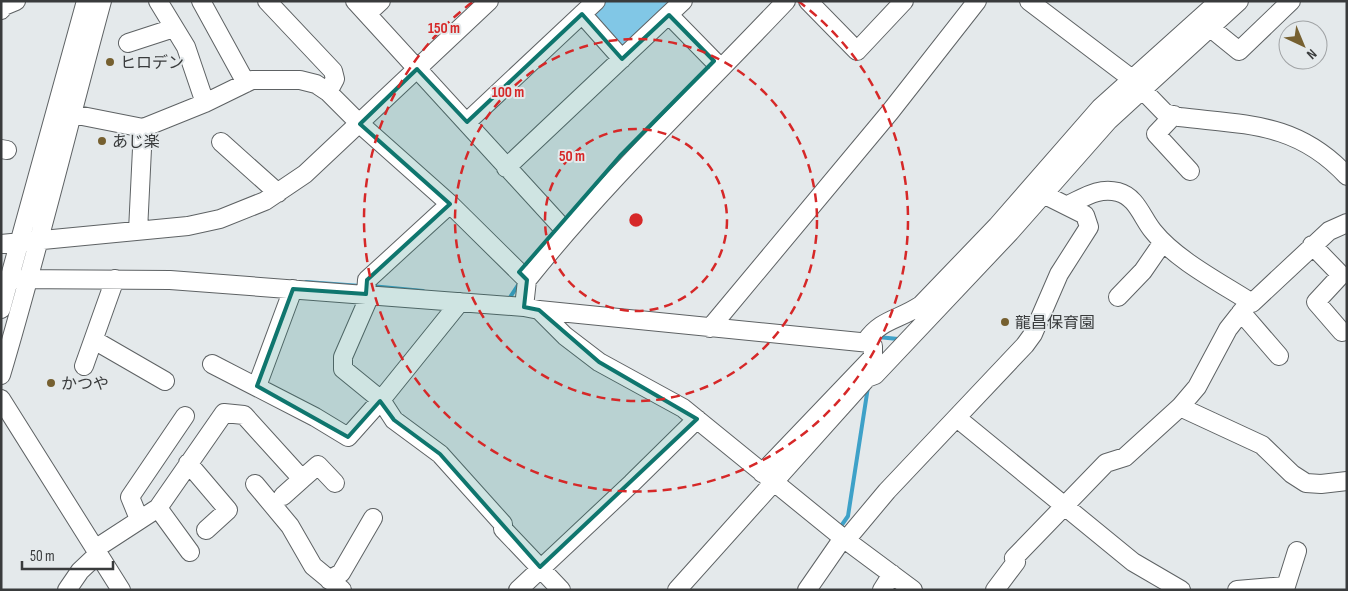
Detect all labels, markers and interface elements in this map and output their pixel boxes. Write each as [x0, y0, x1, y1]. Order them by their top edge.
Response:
text: 150 m [428, 19, 460, 38]
north arrow [1278, 20, 1328, 70]
text: N [1303, 45, 1320, 63]
place label: ヒロデン [120, 54, 184, 73]
marker: ヒロデン [104, 56, 116, 68]
text: 100 m [492, 83, 524, 102]
place label: あじ楽 [112, 133, 160, 152]
marker: あじ楽 [96, 135, 108, 147]
text: 50 m [559, 147, 585, 166]
centre of rings [627, 211, 645, 229]
place label: 龍昌保育園 [1015, 314, 1095, 333]
marker: 龍昌保育園 [999, 316, 1011, 328]
place label: かつや [61, 375, 109, 394]
marker: かつや [45, 377, 57, 389]
scale bar [22, 538, 114, 570]
text: 50 m [30, 547, 55, 566]

